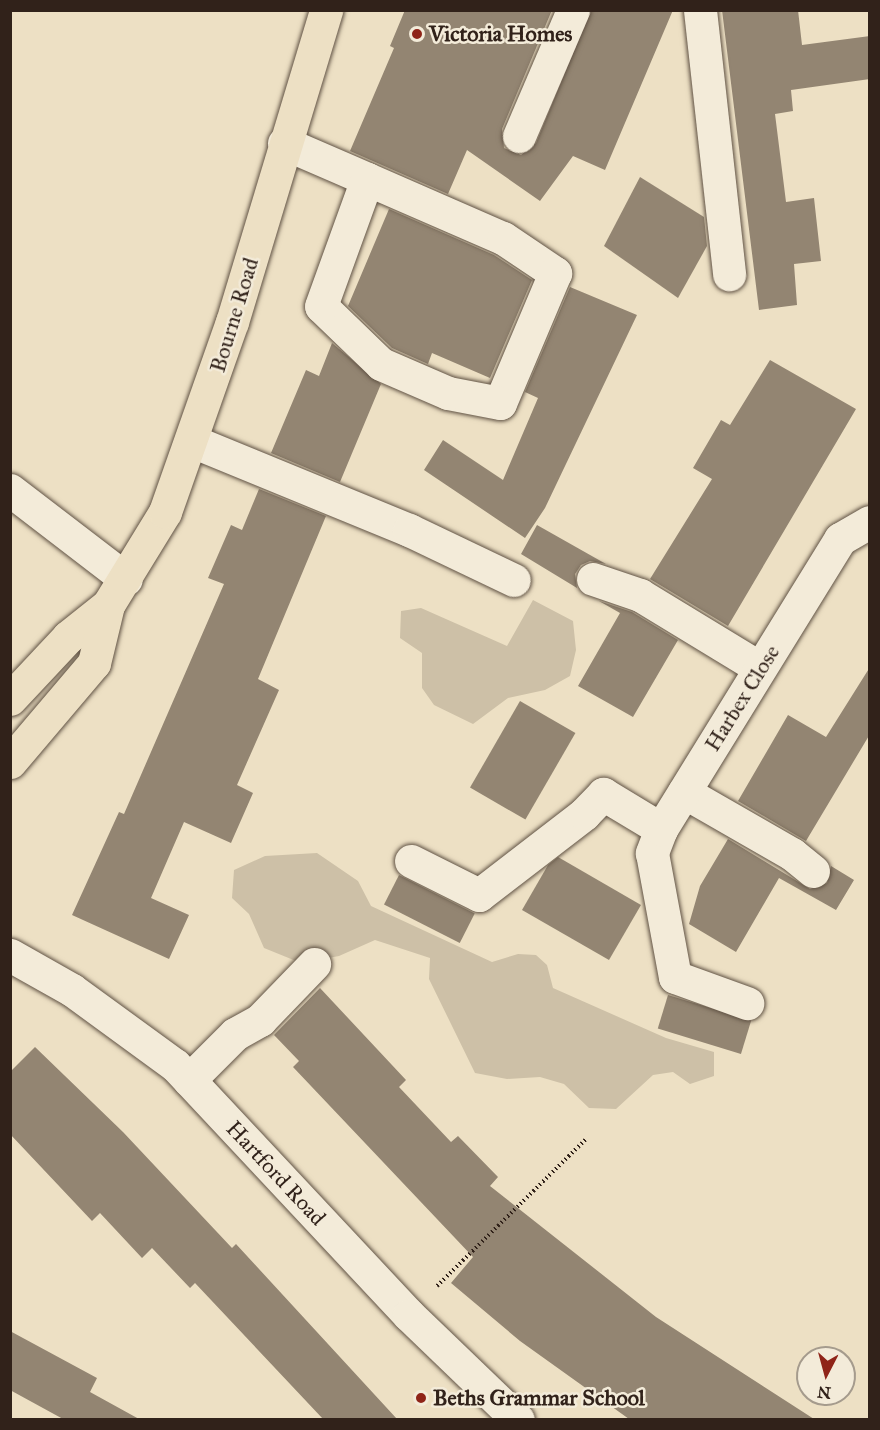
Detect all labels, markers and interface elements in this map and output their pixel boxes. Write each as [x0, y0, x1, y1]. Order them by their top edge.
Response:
place label: Victoria Homes [429, 21, 572, 47]
marker: Victoria Homes [410, 27, 424, 41]
street label: Bourne Road [204, 255, 264, 375]
street label: Harbex Close [699, 640, 785, 756]
street label: Hartford Road [221, 1115, 331, 1231]
north arrow [796, 1346, 856, 1406]
text: N [817, 1382, 832, 1403]
place label: Beths Grammar School [433, 1385, 645, 1411]
marker: Beths Grammar School [414, 1391, 428, 1405]

